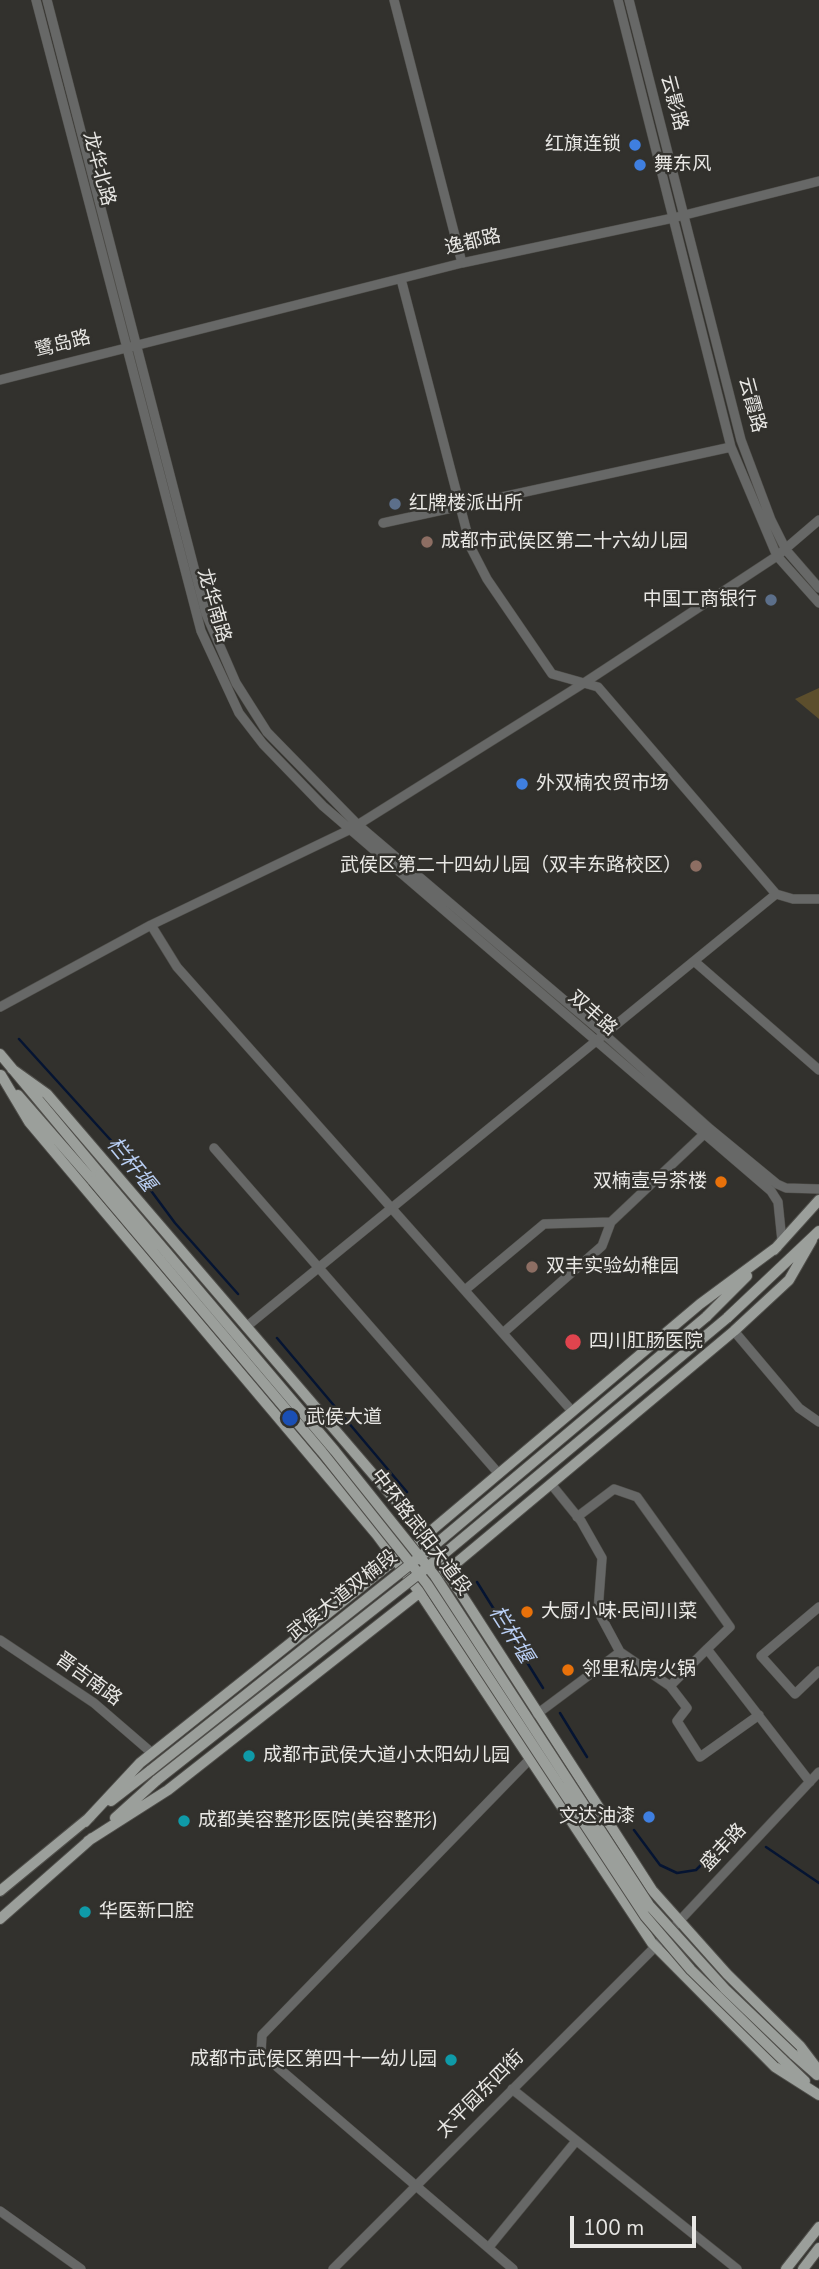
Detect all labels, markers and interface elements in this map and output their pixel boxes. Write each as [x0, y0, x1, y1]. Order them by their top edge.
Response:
street label: 云影路 [655, 73, 691, 133]
street label: 龙华北路 [77, 129, 119, 209]
place label: 红旗连锁 [545, 134, 621, 156]
marker: 红旗连锁 [627, 137, 643, 153]
place label: 舞东风 [654, 154, 711, 176]
marker: 舞东风 [632, 157, 648, 173]
street label: 逸都路 [443, 225, 503, 261]
street label: 鹭岛路 [33, 327, 93, 363]
street label: 云霞路 [733, 375, 769, 435]
place label: 红牌楼派出所 [409, 493, 523, 515]
marker: 红牌楼派出所 [387, 496, 403, 512]
place label: 成都市武侯区第二十六幼儿园 [441, 531, 688, 553]
marker: 成都市武侯区第二十六幼儿园 [419, 534, 435, 550]
street label: 龙华南路 [192, 566, 234, 646]
place label: 中国工商银行 [643, 589, 757, 611]
marker: 中国工商银行 [763, 592, 779, 608]
place label: 外双楠农贸市场 [536, 773, 669, 795]
marker: 外双楠农贸市场 [514, 776, 530, 792]
place label: 武侯区第二十四幼儿园（双丰东路校区） [340, 855, 682, 877]
marker: 武侯区第二十四幼儿园（双丰东路校区） [688, 858, 704, 874]
street label: 双丰路 [563, 987, 621, 1041]
water label: 栏杆堰 [100, 1133, 160, 1197]
place label: 双楠壹号茶楼 [593, 1171, 707, 1193]
marker: 双楠壹号茶楼 [713, 1174, 729, 1190]
place label: 双丰实验幼稚园 [546, 1256, 679, 1278]
marker: 双丰实验幼稚园 [524, 1259, 540, 1275]
place label: 四川肛肠医院 [589, 1331, 703, 1353]
marker: 四川肛肠医院 [563, 1332, 583, 1352]
place label: 武侯大道 [306, 1407, 382, 1429]
marker: 武侯大道 [280, 1408, 300, 1428]
street label: 中环路武阳大道段 [365, 1465, 475, 1601]
street label: 武侯大道双楠段 [284, 1546, 402, 1646]
place label: 大厨小味·民间川菜 [541, 1601, 697, 1623]
water label: 栏杆堰 [483, 1602, 537, 1668]
marker: 大厨小味·民间川菜 [519, 1604, 535, 1620]
street label: 晋吉南路 [51, 1648, 125, 1712]
place label: 邻里私房火锅 [582, 1659, 696, 1681]
marker: 邻里私房火锅 [560, 1662, 576, 1678]
place label: 成都市武侯大道小太阳幼儿园 [263, 1745, 510, 1767]
marker: 成都市武侯大道小太阳幼儿园 [241, 1748, 257, 1764]
place label: 文达油漆 [559, 1806, 635, 1828]
marker: 文达油漆 [641, 1809, 657, 1825]
place label: 成都美容整形医院(美容整形) [198, 1810, 438, 1832]
marker: 成都美容整形医院(美容整形) [176, 1813, 192, 1829]
street label: 盛丰路 [696, 1819, 752, 1877]
place label: 华医新口腔 [99, 1901, 194, 1923]
marker: 华医新口腔 [77, 1904, 93, 1920]
street label: 太平园东四街 [433, 2047, 529, 2143]
place label: 成都市武侯区第四十一幼儿园 [190, 2049, 437, 2071]
marker: 成都市武侯区第四十一幼儿园 [443, 2052, 459, 2068]
scale bar [574, 2202, 700, 2246]
text: 100 m [583, 2214, 644, 2242]

